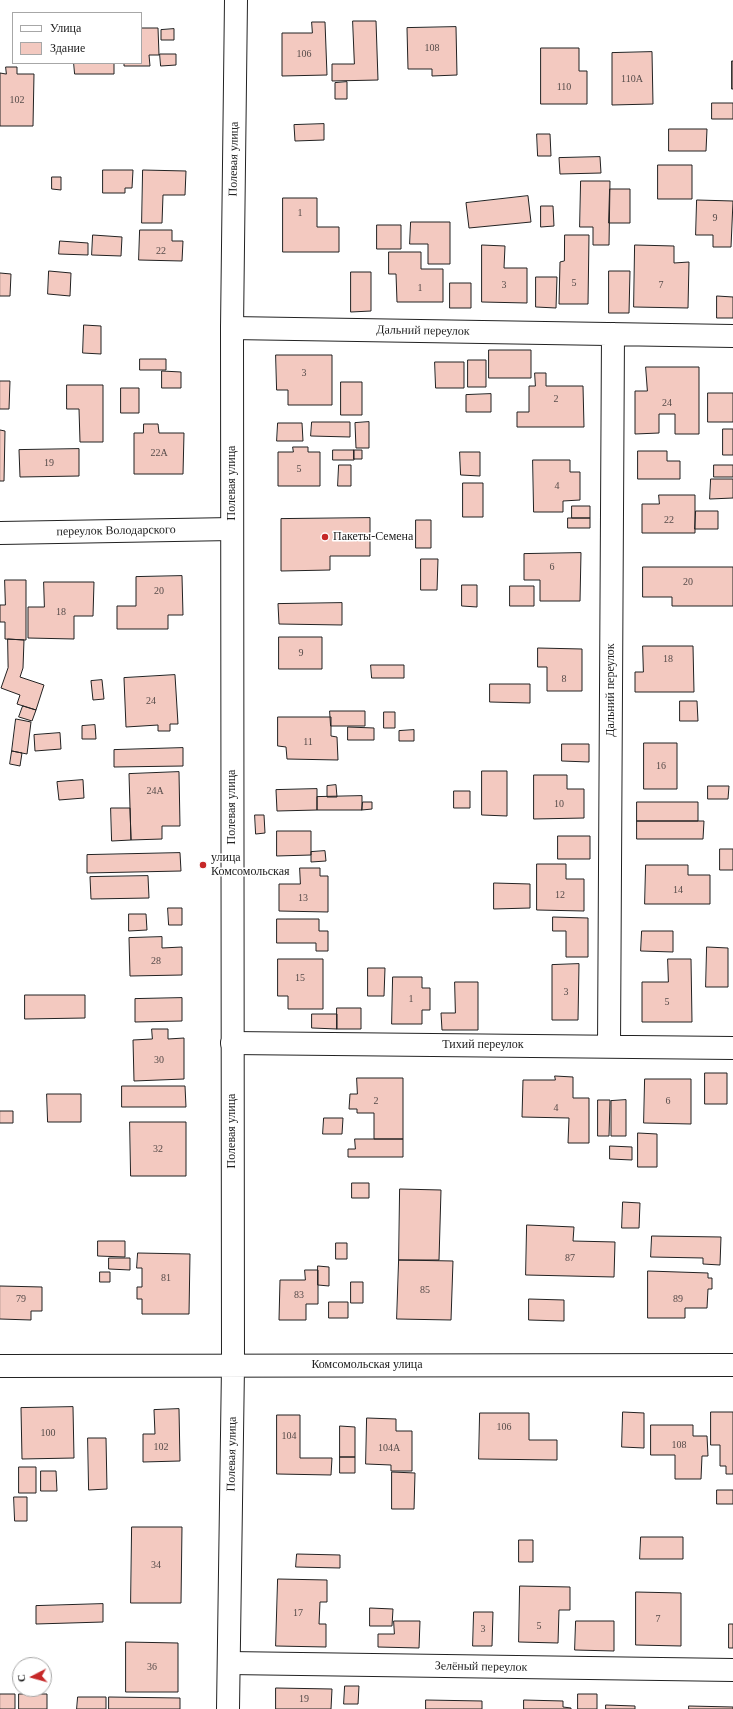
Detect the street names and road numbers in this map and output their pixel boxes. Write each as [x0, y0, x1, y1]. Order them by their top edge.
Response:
street label: Полевая улица [226, 121, 242, 197]
street label: Дальний переулок [376, 323, 470, 339]
street label: Полевая улица [225, 446, 239, 520]
street label: переулок Володарского [56, 523, 176, 539]
street label: Дальний переулок [604, 643, 618, 737]
street label: Полевая улица [225, 770, 239, 844]
street label: Тихий переулок [442, 1038, 524, 1052]
street label: Полевая улица [225, 1094, 239, 1168]
street label: Комсомольская улица [311, 1358, 423, 1372]
street label: Полевая улица [224, 1416, 240, 1492]
street label: Зелёный переулок [435, 1659, 527, 1675]

